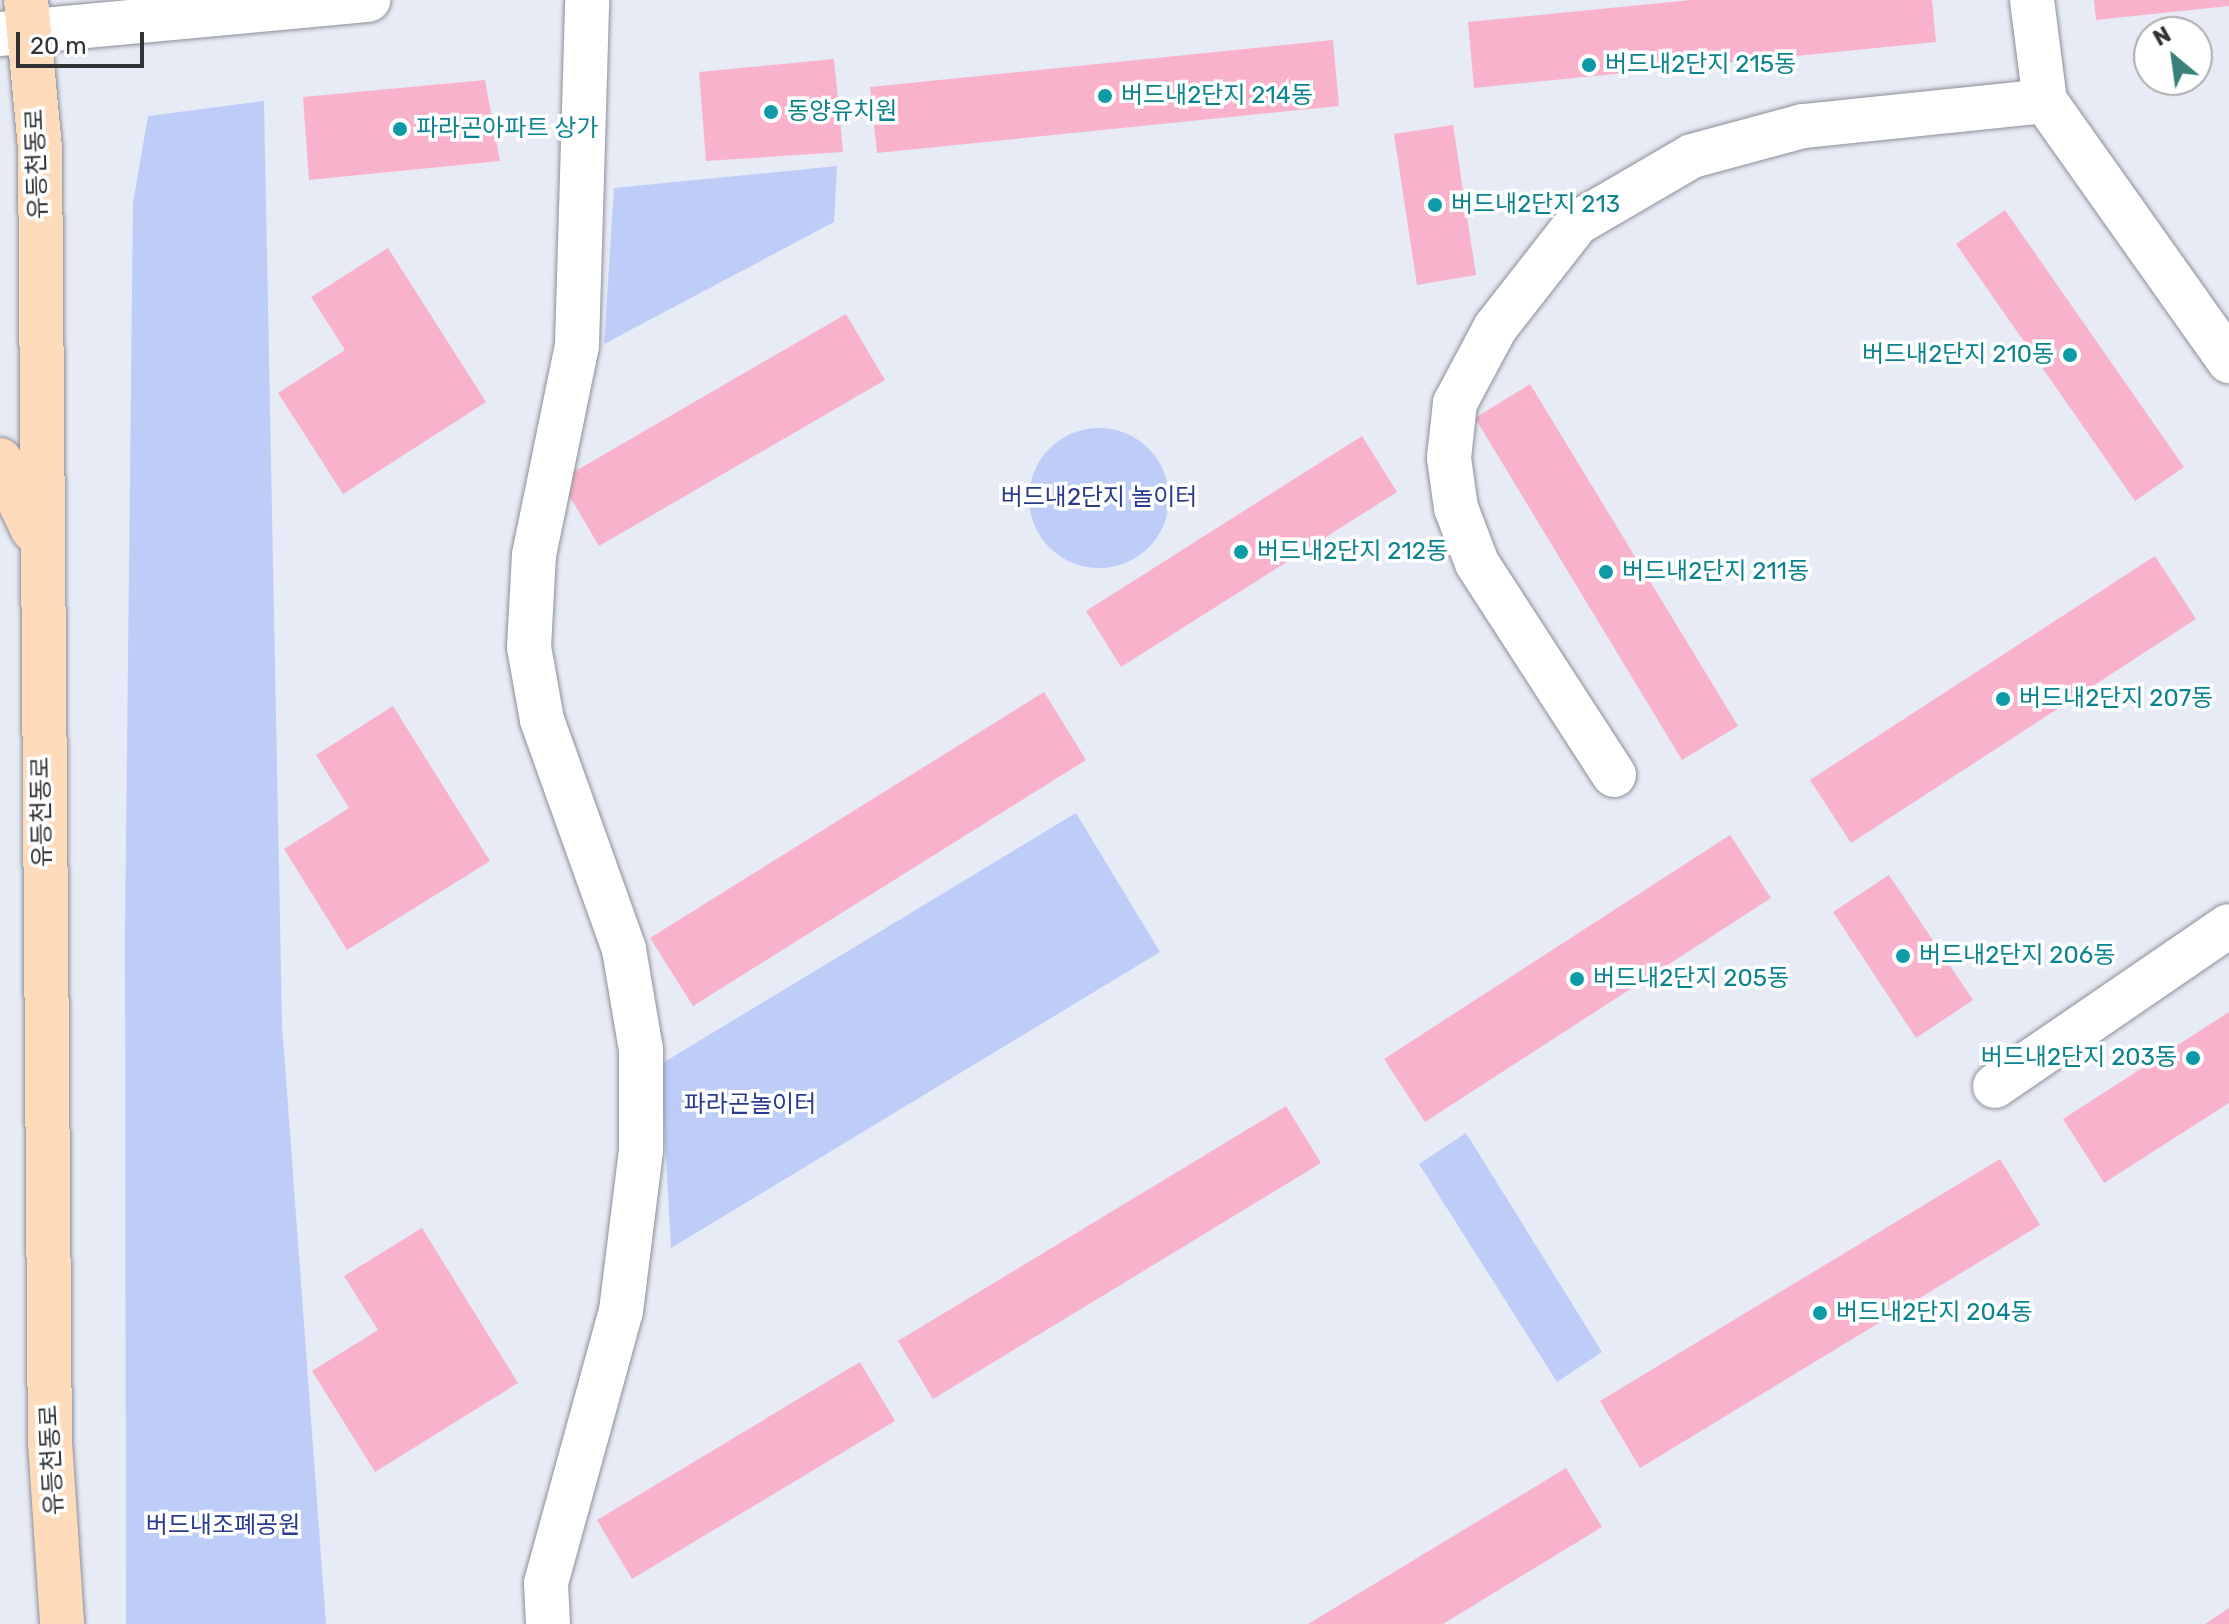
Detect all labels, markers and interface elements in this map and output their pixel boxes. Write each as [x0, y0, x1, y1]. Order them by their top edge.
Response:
scale bar [20, 16, 148, 66]
north arrow [2133, 16, 2213, 96]
text: N [2149, 21, 2176, 52]
text: 20 m [30, 32, 87, 60]
place label: 버드내2단지 215동 [1605, 51, 1796, 79]
marker: 버드내2단지 215동 [1580, 56, 1598, 74]
place label: 버드내2단지 214동 [1121, 82, 1313, 110]
marker: 버드내2단지 214동 [1096, 87, 1114, 105]
place label: 동양유치원 [787, 98, 897, 126]
marker: 동양유치원 [762, 103, 780, 121]
street label: 유등천동로 [21, 108, 53, 220]
place label: 파라곤아파트 상가 [416, 115, 599, 143]
marker: 파라곤아파트 상가 [391, 120, 409, 138]
place label: 버드내2단지 213 [1451, 191, 1620, 219]
marker: 버드내2단지 213 [1426, 196, 1444, 214]
place label: 버드내2단지 210동 [1862, 341, 2054, 369]
marker: 버드내2단지 210동 [2061, 346, 2079, 364]
park label: 버드내2단지 놀이터 [1001, 484, 1197, 512]
place label: 버드내2단지 212동 [1257, 538, 1448, 566]
marker: 버드내2단지 212동 [1232, 543, 1250, 561]
place label: 버드내2단지 211동 [1622, 558, 1809, 586]
marker: 버드내2단지 211동 [1597, 563, 1615, 581]
place label: 버드내2단지 207동 [2019, 685, 2213, 713]
marker: 버드내2단지 207동 [1994, 690, 2012, 708]
street label: 유등천동로 [27, 757, 57, 867]
place label: 버드내2단지 206동 [1919, 942, 2115, 970]
marker: 버드내2단지 206동 [1894, 947, 1912, 965]
place label: 버드내2단지 205동 [1593, 965, 1789, 993]
marker: 버드내2단지 205동 [1568, 970, 1586, 988]
place label: 버드내2단지 203동 [1981, 1044, 2177, 1072]
marker: 버드내2단지 203동 [2184, 1049, 2202, 1067]
park label: 파라곤놀이터 [684, 1091, 816, 1119]
place label: 버드내2단지 204동 [1836, 1299, 2033, 1327]
marker: 버드내2단지 204동 [1811, 1304, 1829, 1322]
street label: 유등천동로 [35, 1404, 69, 1516]
park label: 버드내조폐공원 [146, 1512, 300, 1540]

